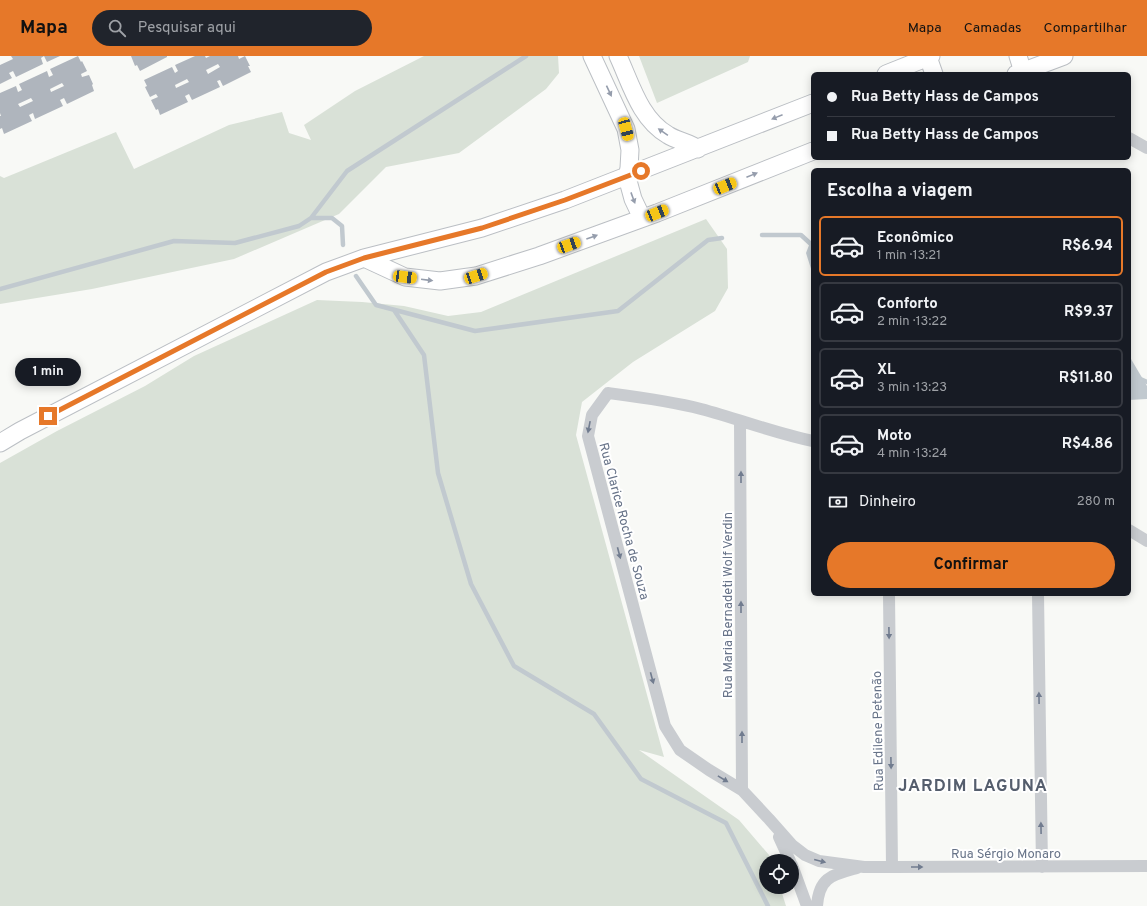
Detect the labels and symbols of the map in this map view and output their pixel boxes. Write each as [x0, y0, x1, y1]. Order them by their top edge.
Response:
one-way arrow [606, 86, 612, 97]
one-way arrow [770, 115, 782, 121]
car [617, 116, 635, 142]
one-way arrow [658, 128, 669, 136]
route start [632, 162, 650, 180]
one-way arrow [747, 172, 759, 178]
car [712, 176, 738, 196]
one-way arrow [631, 193, 637, 205]
car [644, 203, 670, 223]
one-way arrow [586, 233, 598, 239]
car [556, 235, 582, 255]
car [463, 267, 489, 285]
car [392, 270, 418, 284]
one-way arrow [421, 277, 433, 283]
callout: 1 min [15, 358, 81, 386]
route end [39, 407, 57, 425]
one-way arrow [586, 421, 592, 433]
street label: Rua Clarice Rocha de Souza [594, 441, 652, 602]
one-way arrow [737, 471, 744, 483]
street label: Rua Maria Bernadeti Wolf Verdin [721, 512, 737, 698]
one-way arrow [616, 547, 622, 559]
one-way arrow [738, 600, 744, 613]
one-way arrow [886, 627, 892, 640]
street label: Rua Edilene Petenão [870, 671, 888, 791]
one-way arrow [649, 672, 655, 684]
one-way arrow [1036, 691, 1042, 704]
one-way arrow [739, 730, 745, 743]
one-way arrow [888, 757, 894, 770]
one-way arrow [718, 775, 728, 783]
district label: JARDIM LAGUNA [898, 776, 1048, 798]
one-way arrow [1038, 821, 1044, 834]
street label: Rua Sérgio Monaro [951, 847, 1061, 863]
one-way arrow [813, 858, 826, 864]
one-way arrow [911, 864, 924, 870]

